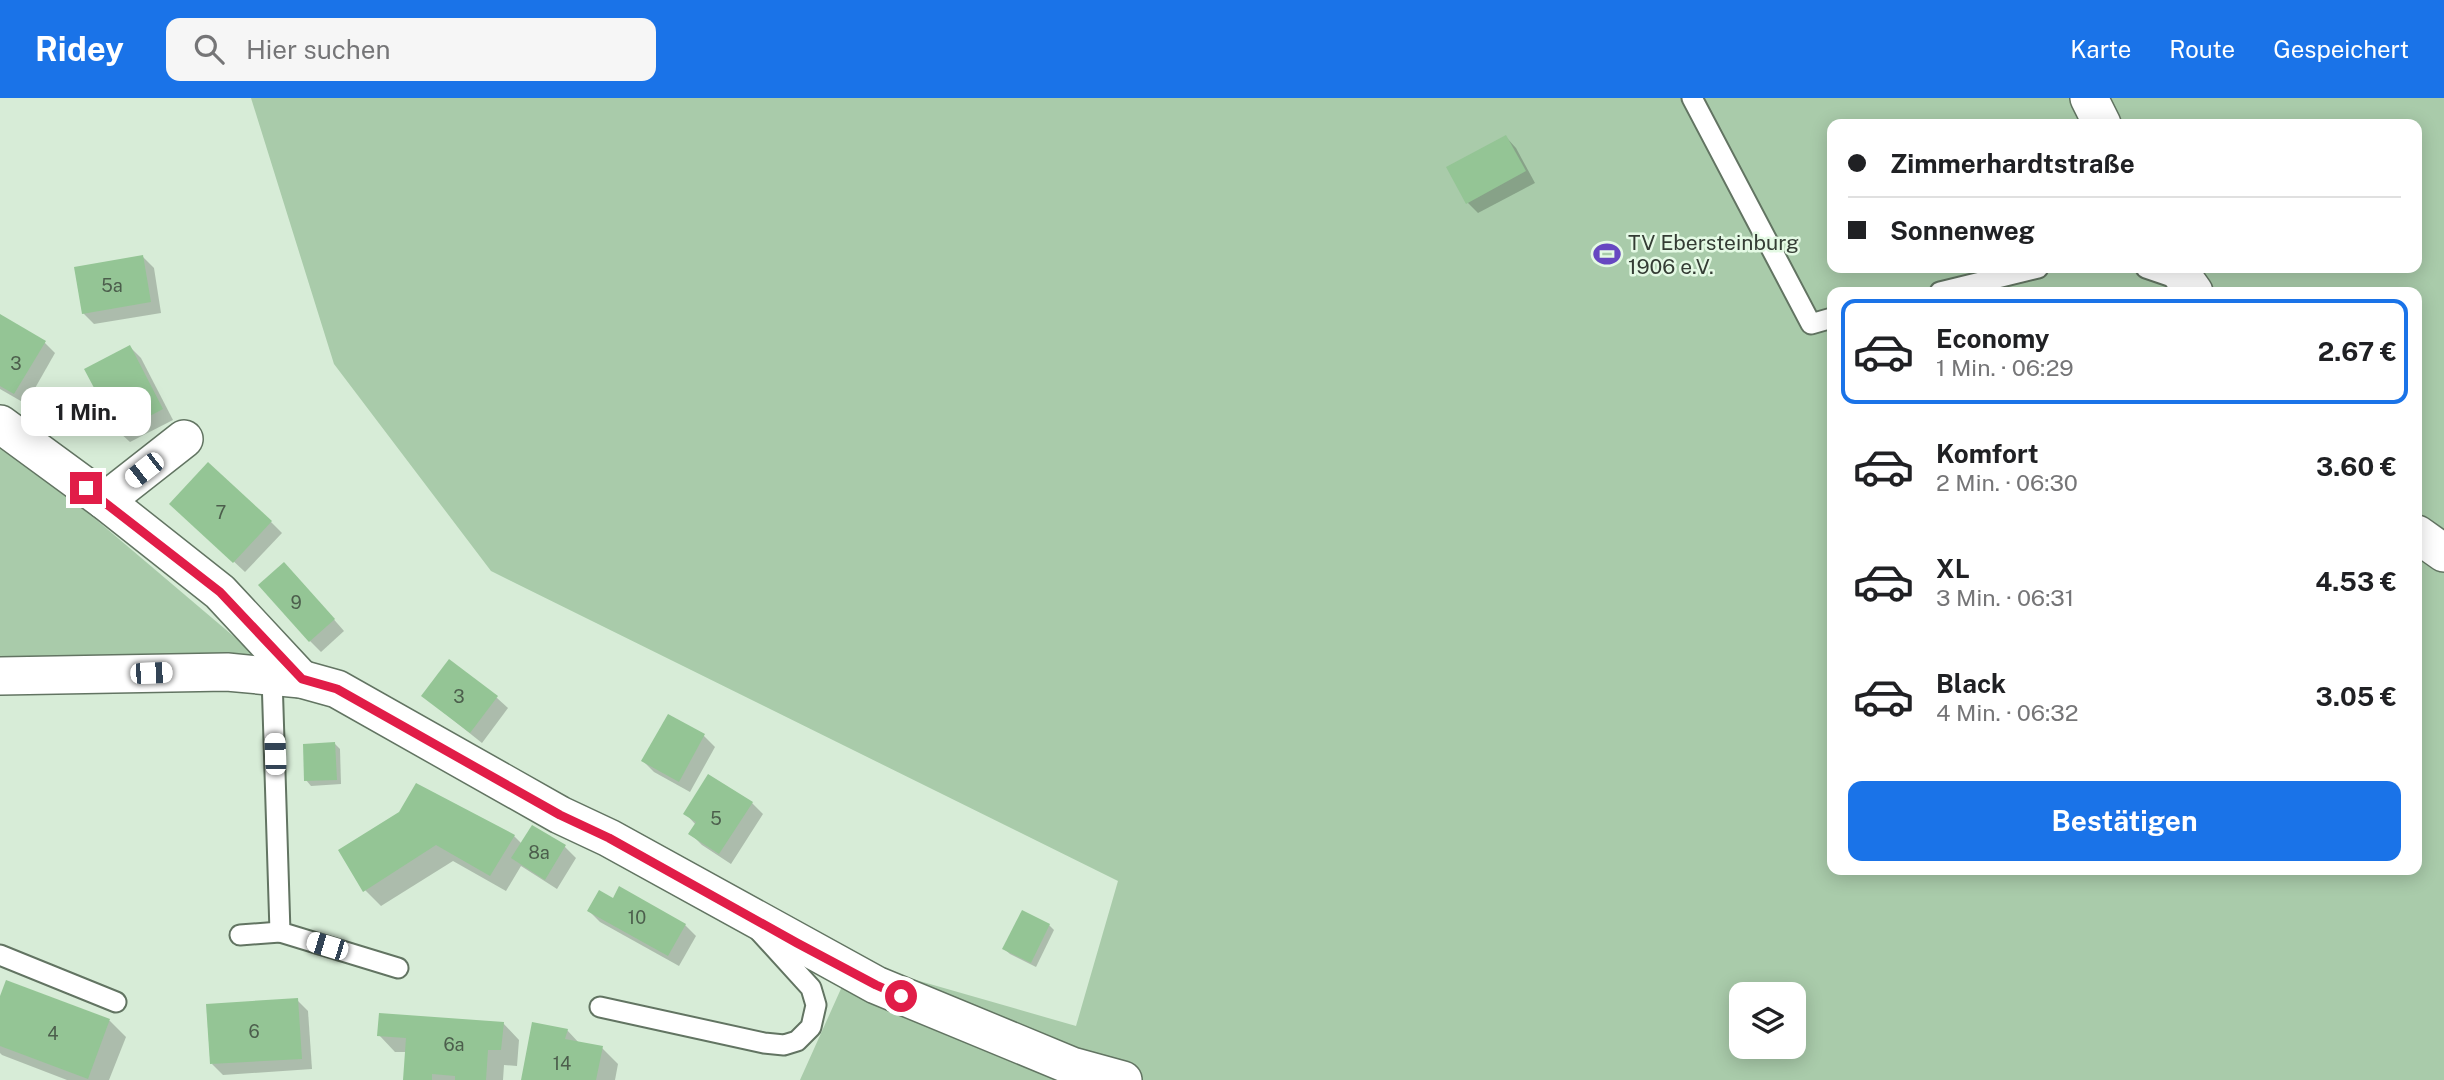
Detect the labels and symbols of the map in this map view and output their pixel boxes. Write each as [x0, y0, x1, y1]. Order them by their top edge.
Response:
place label: TV Ebersteinburg 1906 e.V. [1628, 230, 1799, 279]
sports icon: TV Ebersteinburg 1906 e.V. [1592, 239, 1622, 269]
house number: 5a [101, 275, 123, 296]
house number: 3 [10, 353, 22, 374]
callout: 1 Min. [21, 386, 151, 436]
car [121, 449, 168, 491]
route end [70, 472, 102, 504]
house number: 7 [216, 502, 226, 523]
house number: 9 [290, 592, 302, 613]
car [130, 662, 173, 684]
house number: 3 [453, 686, 465, 707]
car [264, 733, 287, 775]
house number: 5 [710, 808, 722, 829]
house number: 8a [528, 842, 550, 863]
house number: 10 [628, 907, 646, 928]
car [304, 930, 351, 962]
route start [885, 980, 917, 1012]
house number: 6 [248, 1021, 260, 1042]
house number: 4 [47, 1023, 59, 1044]
house number: 6a [443, 1034, 465, 1055]
house number: 14 [553, 1053, 571, 1074]

